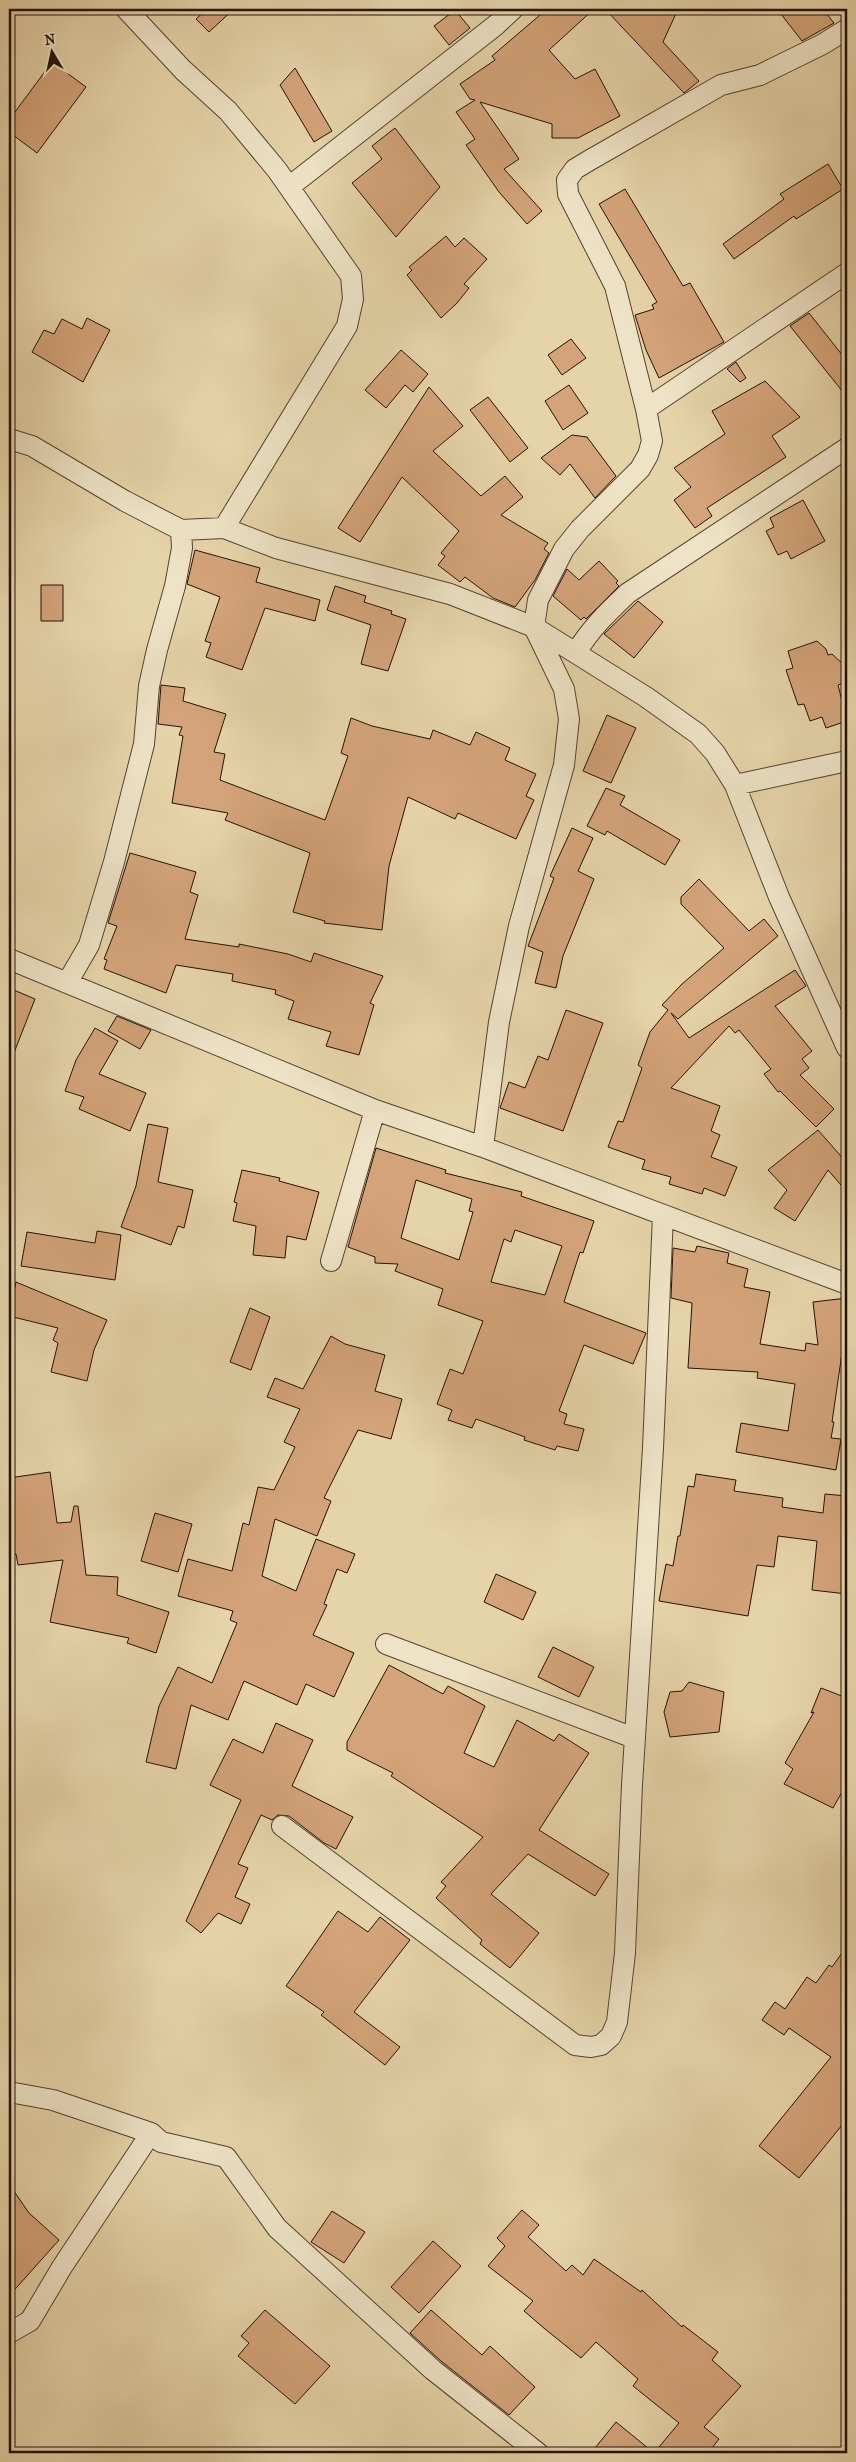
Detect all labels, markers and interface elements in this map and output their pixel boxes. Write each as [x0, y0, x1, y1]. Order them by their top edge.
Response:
north arrow [28, 28, 78, 78]
text: N [43, 30, 57, 49]

